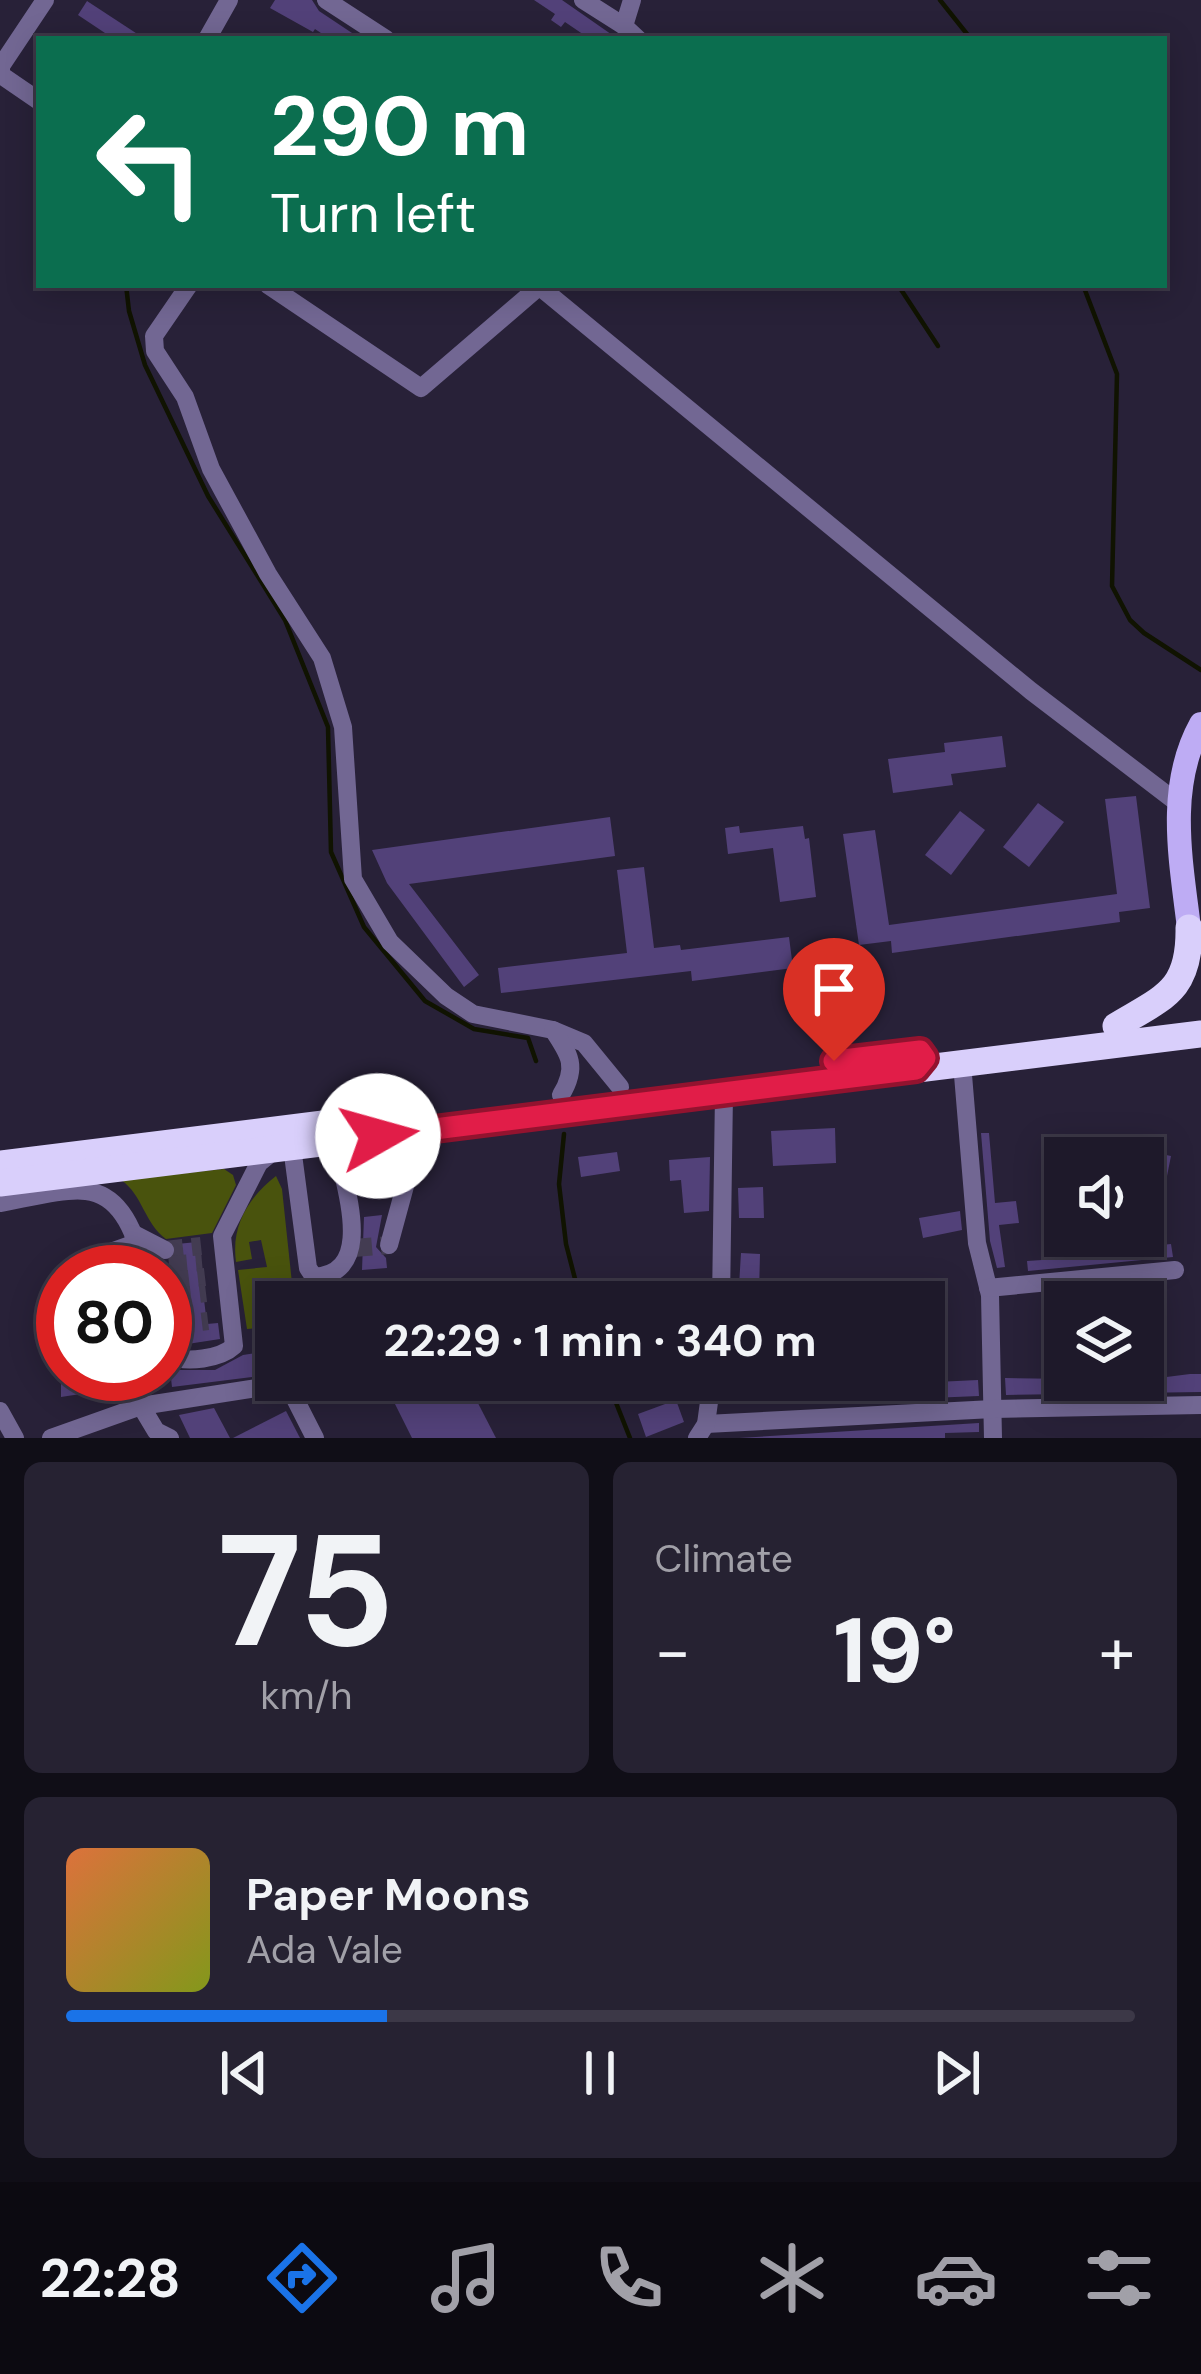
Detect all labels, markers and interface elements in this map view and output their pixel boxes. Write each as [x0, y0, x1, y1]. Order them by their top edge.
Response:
text: 290 m [270, 72, 529, 181]
icon: left [72, 84, 228, 240]
text: Turn left [270, 178, 476, 249]
pin [783, 938, 885, 1061]
icon: arrive [801, 956, 867, 1022]
position arrow [315, 1073, 441, 1199]
map controls [1044, 1137, 1164, 1401]
button: sound [1044, 1137, 1164, 1257]
speed limit sign: 80 [36, 1245, 192, 1401]
button: layers [1044, 1281, 1164, 1401]
text: 22:29 · 1 min · 340 m [383, 1311, 817, 1370]
text: 75 [218, 1490, 395, 1693]
text: Climate [655, 1533, 793, 1584]
text: 19° [833, 1593, 956, 1710]
text: − [655, 1609, 691, 1694]
text: + [1099, 1609, 1135, 1694]
text: km/h [260, 1670, 352, 1721]
text: Paper Moons [246, 1865, 531, 1924]
text: Ada Vale [246, 1924, 403, 1975]
icon: previous [211, 2040, 277, 2106]
icon: pause [567, 2040, 633, 2106]
icon: next [924, 2040, 990, 2106]
icon: directions [260, 2236, 344, 2320]
icon: music [424, 2236, 508, 2320]
icon: phone [587, 2236, 671, 2320]
icon: climate [750, 2236, 834, 2320]
icon: car [914, 2236, 998, 2320]
icon: filters [1077, 2236, 1161, 2320]
text: 22:28 [40, 2243, 181, 2314]

